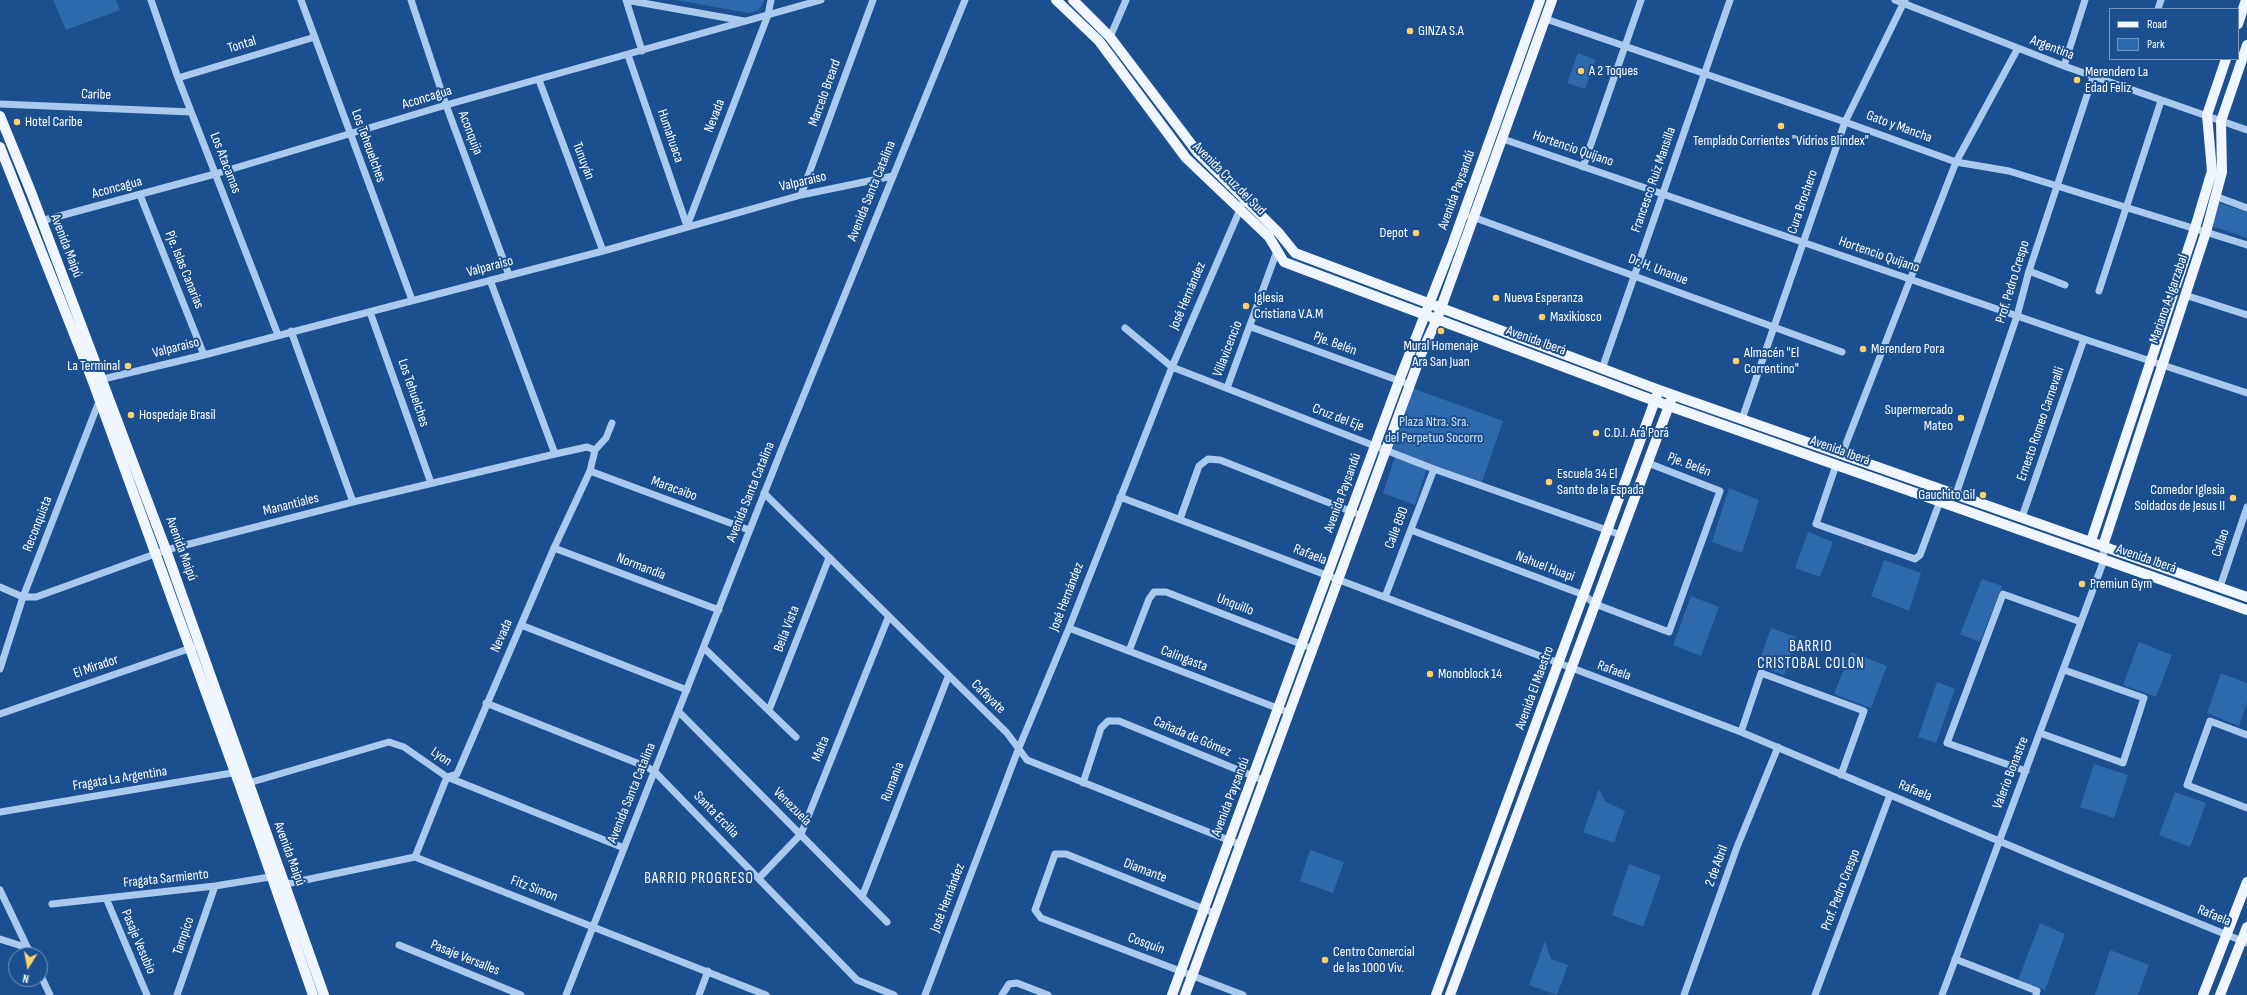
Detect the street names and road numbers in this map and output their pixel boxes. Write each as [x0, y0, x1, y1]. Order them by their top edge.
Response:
street label: Argentina [2028, 32, 2076, 64]
street label: Tontal [226, 33, 258, 57]
street label: Marcelo Breard [805, 57, 845, 129]
street label: Aconcagua [400, 82, 454, 114]
street label: Caribe [81, 86, 111, 104]
street label: Nevada [701, 97, 729, 135]
street label: Los Teheuelches [347, 107, 389, 185]
street label: Humahuaca [653, 107, 687, 165]
street label: Gato y Mancha [1864, 107, 1934, 147]
street label: Aconquija [454, 109, 486, 157]
street label: Francesco Ruiz Mansilla [1628, 125, 1680, 235]
street label: Hortencio Quijano [1530, 127, 1616, 171]
street label: Los Atacamas [206, 130, 244, 196]
street label: Avenida Santa Catalina [844, 138, 900, 244]
street label: Avenida Cruz del Sud [1189, 139, 1269, 219]
street label: Tunuyán [568, 140, 598, 182]
street label: Avenida Paysandú [1435, 148, 1479, 232]
street label: Valparaiso [778, 168, 828, 196]
street label: Cura Brochero [1784, 168, 1822, 236]
street label: Aconcagua [90, 173, 144, 203]
street label: Avenida Maipú [46, 212, 86, 280]
street label: Pje. Islas Canarias [161, 229, 207, 311]
street label: Hortencio Quijano [1836, 233, 1922, 277]
street label: Prof. Pedro Crespo [1992, 239, 2034, 325]
street label: Dr. H. Unanue [1626, 251, 1690, 289]
street label: Mariano A. Igarzabal [2146, 252, 2192, 346]
street label: Valparaiso [465, 253, 515, 281]
street label: José Hernández [1166, 259, 1210, 333]
street label: Villavicencio [1210, 319, 1246, 379]
street label: Avenida Iberá [1504, 322, 1568, 360]
street label: Pje. Belén [1311, 328, 1359, 360]
street label: Valparaiso [151, 334, 201, 362]
street label: Los Tehuelches [394, 357, 432, 429]
street label: Ernesto Romeo Carnevalli [2014, 365, 2068, 483]
street label: Cruz del Eje [1310, 400, 1366, 436]
street label: Avenida Iberá [1808, 432, 1872, 470]
street label: Avenida Santa Catalina [723, 439, 779, 545]
street label: Pje. Belén [1665, 449, 1713, 481]
street label: Avenida Paysandú [1321, 451, 1365, 535]
street label: Maracaibo [649, 473, 699, 505]
street label: Manantiales [261, 490, 321, 520]
street label: Reconquista [20, 494, 56, 554]
street label: Calle 890 [1381, 505, 1413, 551]
street label: Avenida Maipú [162, 515, 200, 583]
street label: Callao [2208, 527, 2234, 559]
street label: Rafaela [1291, 541, 1329, 569]
street label: Avenida Iberá [2114, 541, 2178, 577]
street label: Nahuel Huapi [1513, 548, 1577, 586]
street label: Normandía [614, 550, 668, 584]
street label: José Hernández [1046, 560, 1088, 634]
street label: Unquillo [1214, 590, 1256, 620]
street label: Bella Vista [771, 603, 803, 655]
street label: Nevada [487, 617, 517, 655]
street label: Calingasta [1158, 642, 1210, 676]
street label: Avenida El Maestro [1512, 644, 1558, 732]
street label: El Mirador [71, 652, 121, 682]
street label: Rafaela [1595, 657, 1633, 685]
street label: Cafayate [967, 677, 1009, 717]
street label: Cañada de Gómez [1151, 713, 1233, 761]
street label: Malta [808, 734, 834, 764]
street label: Valerio Bonastre [1989, 734, 2033, 812]
street label: Avenida Santa Catalina [604, 740, 660, 846]
street label: Lyon [427, 744, 455, 770]
street label: Avenida Paysandú [1208, 755, 1254, 839]
street label: Rumania [878, 760, 908, 804]
street label: Fragata La Argentina [72, 763, 168, 795]
street label: Rafaela [1896, 777, 1934, 805]
street label: Venezuela [769, 784, 815, 830]
street label: Santa Ercilia [690, 788, 742, 842]
street label: Avenida Maipú [270, 820, 308, 888]
street label: 2 de Abril [1702, 843, 1732, 889]
street label: Prof. Pedro Crespo [1818, 847, 1864, 933]
street label: Diamante [1121, 855, 1169, 887]
street label: José Hernández [927, 861, 969, 935]
street label: Fragata Sarmiento [122, 866, 210, 892]
street label: Fitz Simon [508, 872, 560, 906]
street label: Rafaela [2195, 902, 2233, 930]
street label: Pasaje Vesubio [117, 907, 159, 977]
street label: Tampico [170, 915, 198, 957]
street label: Cosquín [1125, 930, 1167, 958]
street label: Pasaje Versalles [428, 936, 502, 980]

